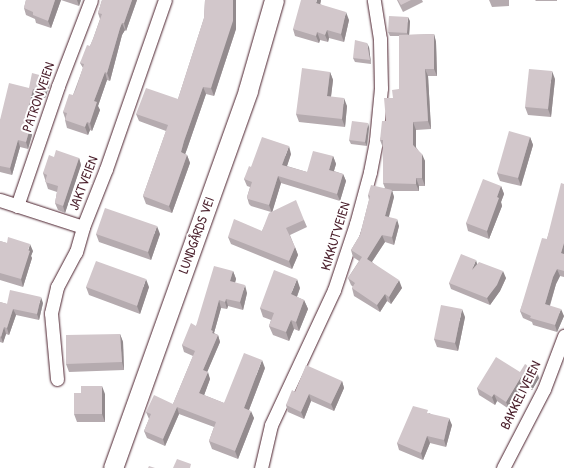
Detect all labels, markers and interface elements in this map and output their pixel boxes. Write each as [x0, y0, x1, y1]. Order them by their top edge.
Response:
street label: PATRONVEIEN [18, 60, 58, 134]
street label: JAKTVEIEN [65, 153, 101, 213]
street label: LUNDGÅRDS VEI [174, 194, 218, 276]
street label: KIKKUTVEIEN [317, 200, 353, 272]
street label: BAKKELIVEIEN [496, 358, 544, 432]

